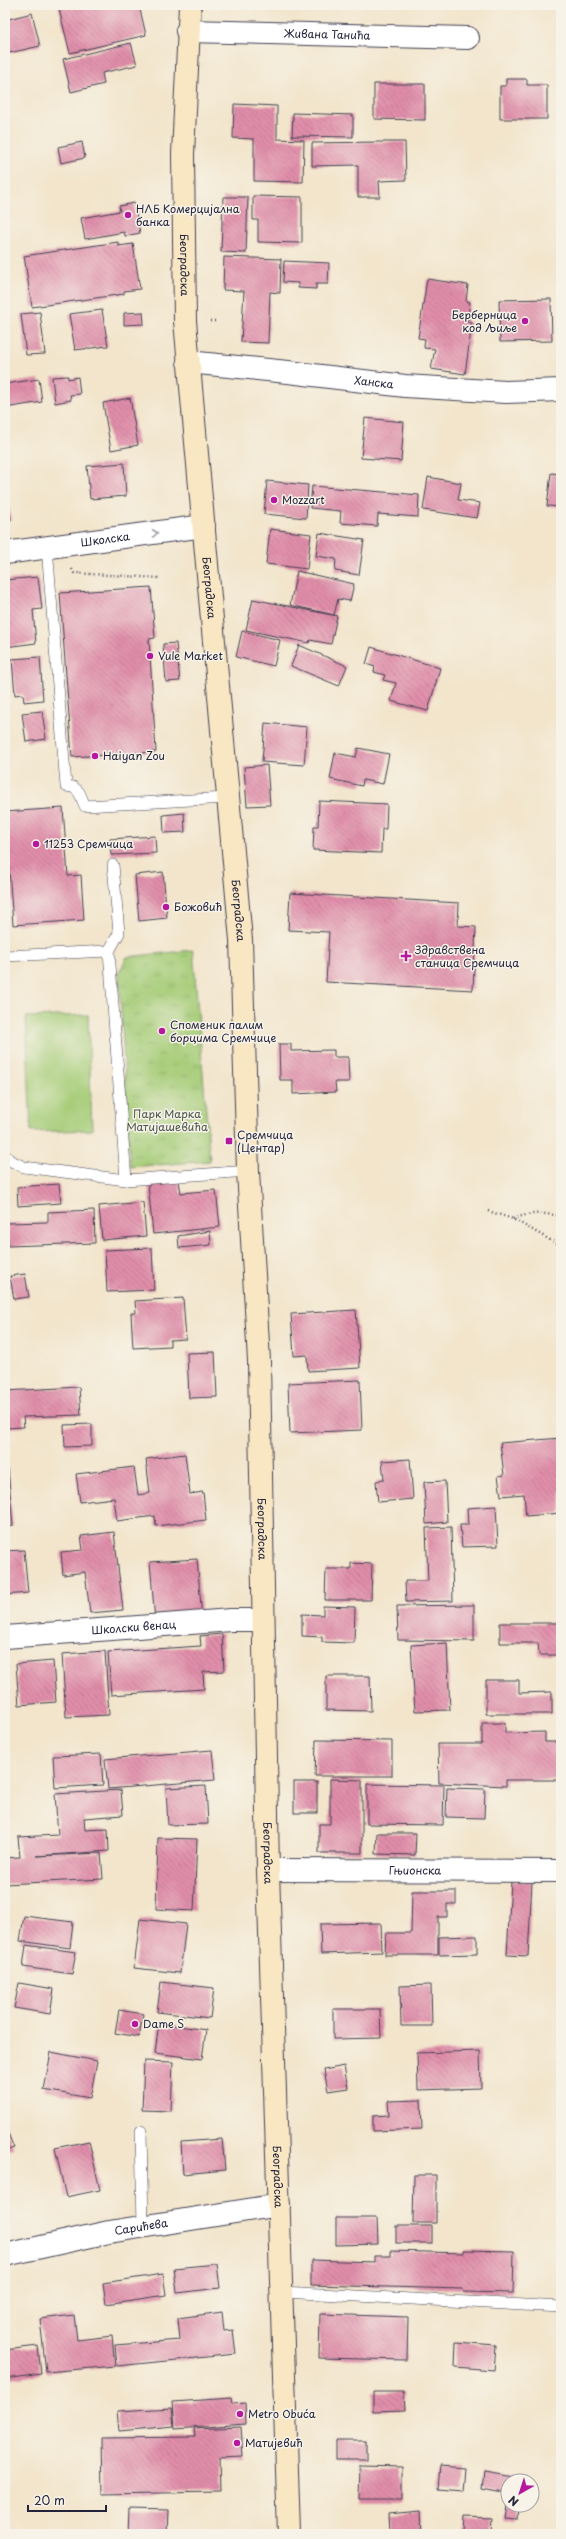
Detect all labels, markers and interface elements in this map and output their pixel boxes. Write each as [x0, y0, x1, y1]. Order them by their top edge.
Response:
street label: Живана Танића [283, 24, 371, 44]
place label: НЛБ Комерцијална банка [136, 200, 240, 230]
marker: НЛБ Комерцијална банка [123, 210, 133, 220]
street label: Београдска [176, 234, 194, 296]
place label: Берберница код Љиље [452, 306, 517, 336]
marker: Берберница код Љиље [520, 316, 530, 326]
street label: Ханска [353, 371, 395, 393]
place label: Mozzart [282, 491, 325, 508]
marker: Mozzart [269, 495, 279, 505]
street label: Школска [80, 527, 131, 551]
one-way arrow [152, 529, 158, 538]
street label: Београдска [198, 556, 221, 620]
place label: Vule Market [158, 647, 223, 664]
marker: Vule Market [145, 651, 155, 661]
place label: Haiyan Zou [103, 747, 165, 764]
marker: Haiyan Zou [90, 751, 100, 761]
place label: 11253 Сремчица [44, 835, 133, 852]
marker: 11253 Сремчица [31, 839, 41, 849]
street label: Београдска [228, 879, 250, 942]
place label: Божовић [174, 898, 222, 915]
marker: Божовић [161, 902, 171, 912]
place label: Здравствена станица Сремчица [414, 941, 519, 971]
marker: Здравствена станица Сремчица [400, 950, 412, 962]
place label: Споменик палим борцима Сремчице [170, 1016, 277, 1046]
marker: Споменик палим борцима Сремчице [157, 1026, 167, 1036]
park label: Парк Марка Матијашевића [126, 1105, 208, 1135]
place label: Сремчица (Центар) [237, 1126, 293, 1156]
marker: Сремчица (Центар) [224, 1136, 234, 1146]
street label: Београдска [253, 1497, 272, 1560]
street label: Школски венац [91, 1615, 177, 1638]
street label: Београдска [259, 1821, 277, 1884]
street label: Гњионска [389, 1861, 441, 1879]
place label: Dame S [143, 2015, 184, 2032]
marker: Dame S [130, 2019, 140, 2029]
street label: Београдска [269, 2145, 288, 2208]
street label: Сарићева [113, 2214, 169, 2239]
place label: Metro Obuća [248, 2405, 316, 2422]
marker: Metro Obuća [235, 2409, 245, 2419]
place label: Матијевић [245, 2434, 303, 2451]
marker: Матијевић [232, 2438, 242, 2448]
north arrow [500, 2473, 540, 2513]
scale bar [28, 2487, 106, 2513]
text: 20 m [34, 2491, 65, 2509]
text: N [504, 2492, 522, 2511]

